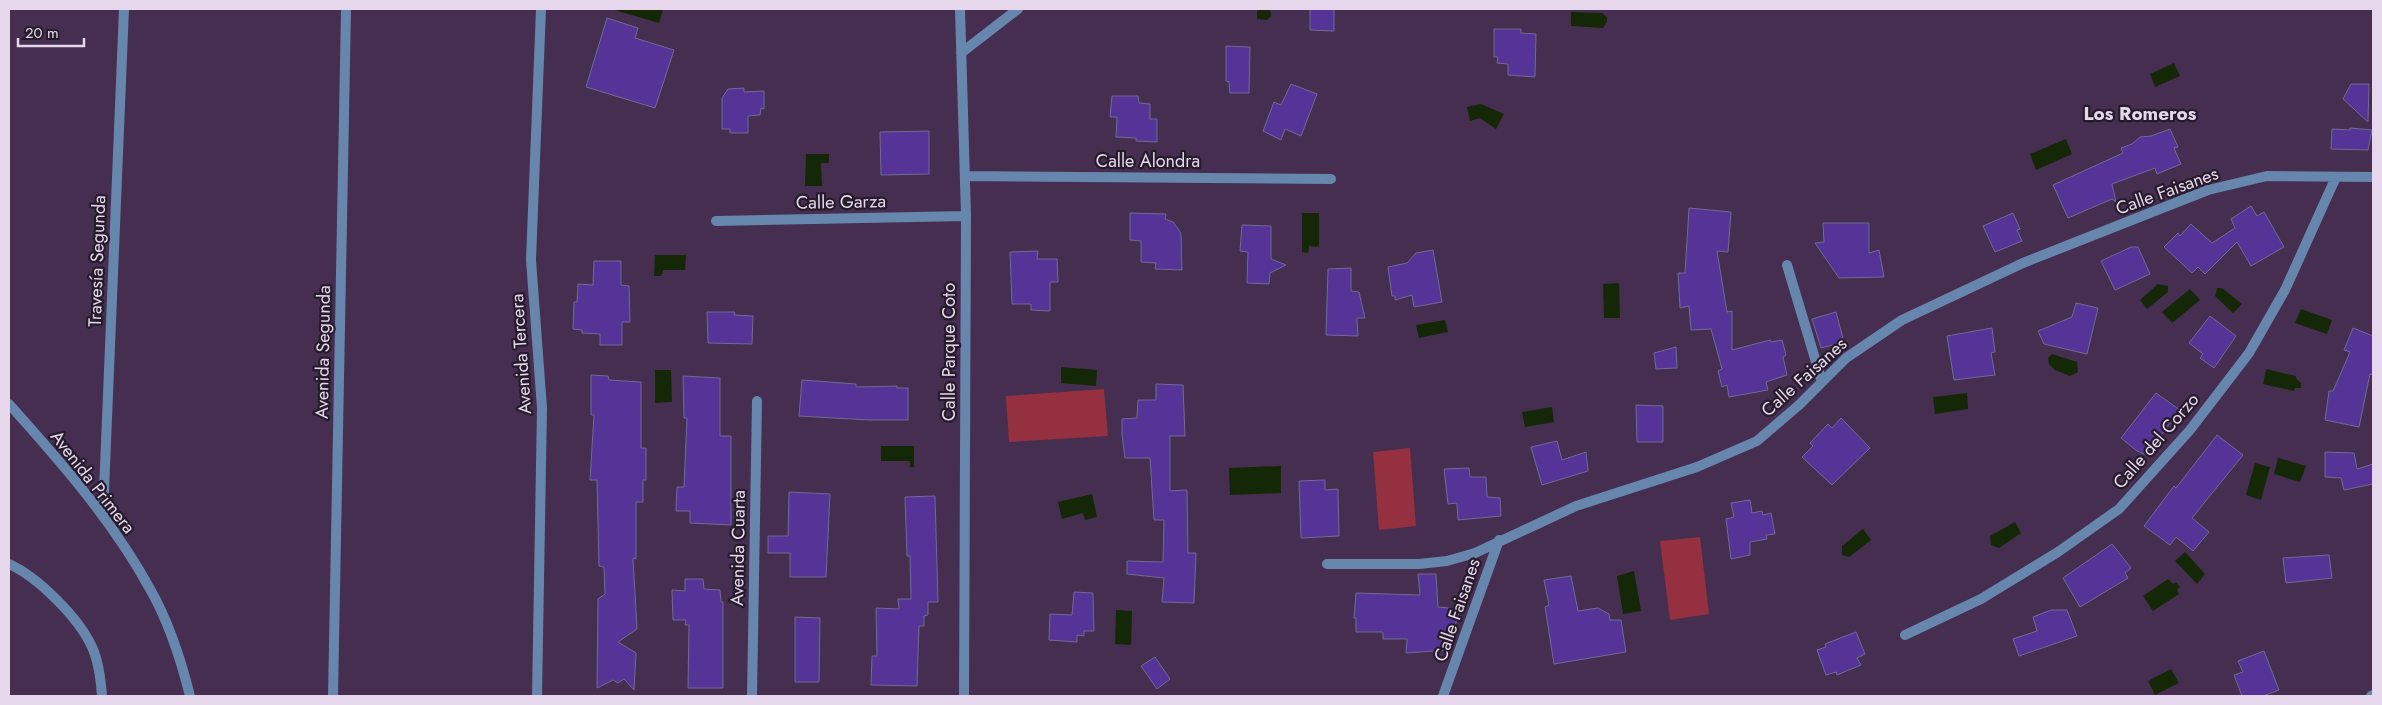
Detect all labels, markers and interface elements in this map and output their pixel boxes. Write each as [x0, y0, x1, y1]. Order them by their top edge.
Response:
scale bar [18, 15, 84, 47]
text: 20 m [25, 22, 59, 44]
district label: Los Romeros [2084, 100, 2197, 127]
street label: Calle Alondra [1096, 148, 1200, 174]
street label: Calle Faisanes [2112, 160, 2222, 222]
street label: Calle Garza [796, 188, 886, 216]
street label: Travesía Segunda [82, 195, 112, 327]
street label: Calle Parque Coto [936, 283, 962, 421]
street label: Avenida Segunda [309, 285, 337, 419]
street label: Avenida Tercera [504, 293, 538, 415]
street label: Calle Faisanes [1755, 331, 1853, 423]
street label: Calle del Corzo [2107, 387, 2205, 495]
street label: Avenida Primera [44, 425, 142, 539]
street label: Avenida Cuarta [724, 490, 752, 606]
street label: Calle Faisanes [1427, 555, 1487, 665]

